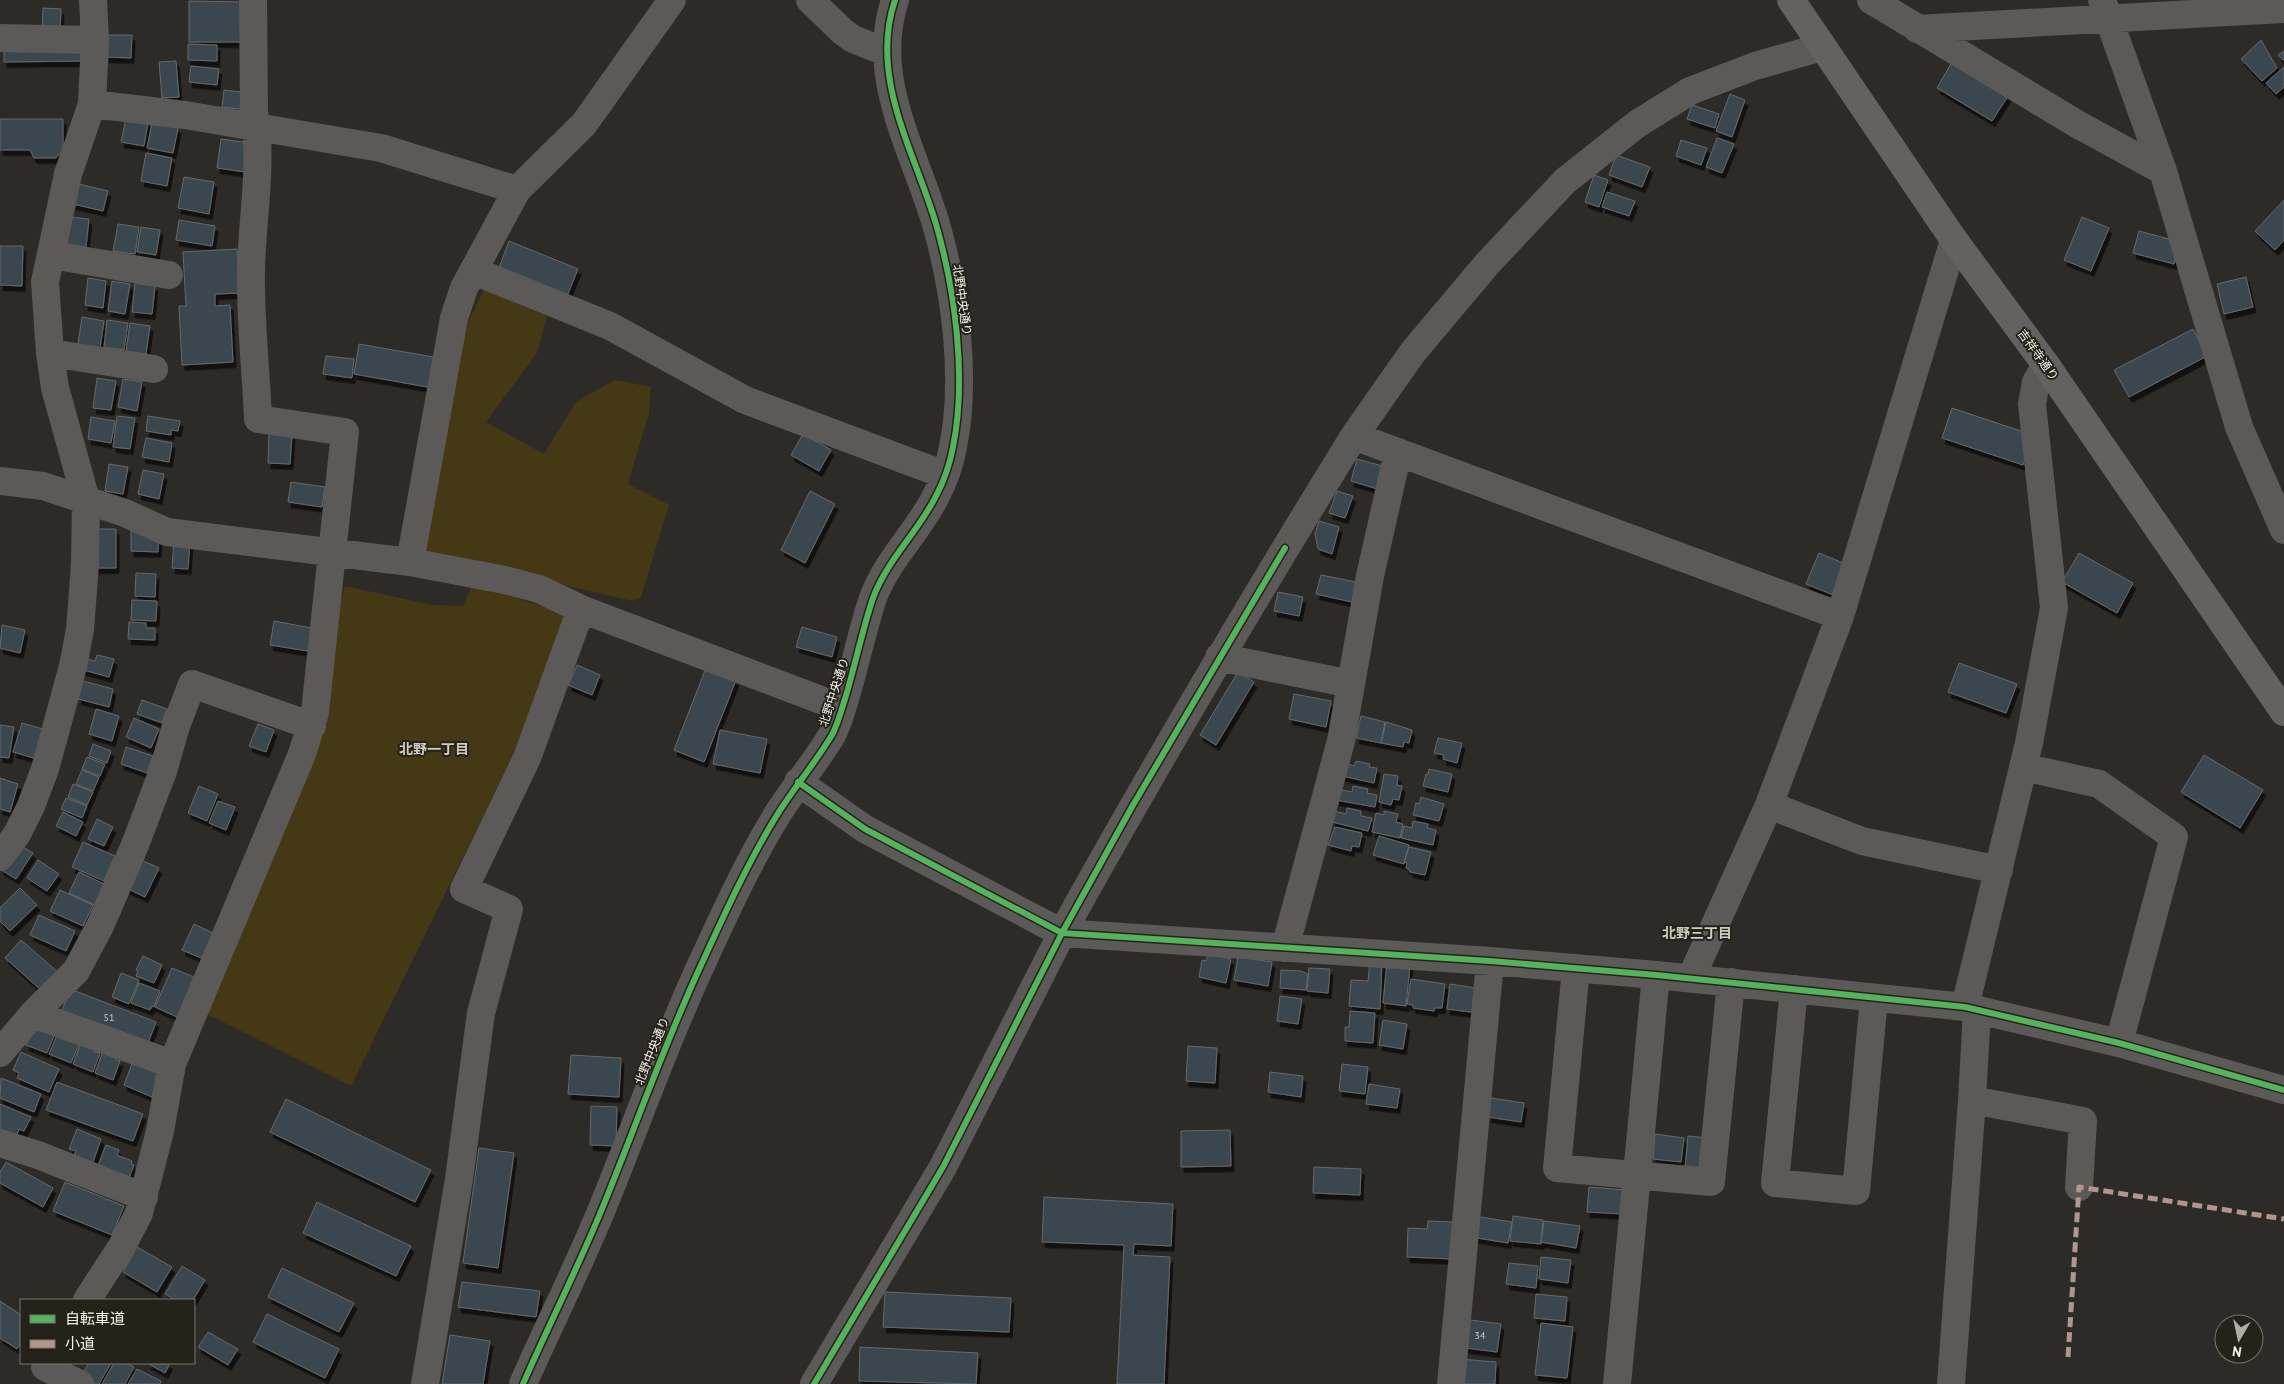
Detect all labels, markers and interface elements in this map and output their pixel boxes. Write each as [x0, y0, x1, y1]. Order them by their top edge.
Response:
street label: 北野中央通り [950, 263, 975, 337]
street label: 吉祥寺通り [2015, 326, 2062, 383]
street label: 北野中央通り [815, 655, 852, 728]
district label: 北野一丁目 [399, 740, 469, 758]
district label: 北野三丁目 [1662, 924, 1732, 942]
house number: 51 [104, 1011, 114, 1024]
street label: 北野中央通り [631, 1015, 672, 1087]
legend [20, 1299, 195, 1364]
text: 自転車道 [65, 1309, 125, 1328]
north arrow [2214, 1314, 2264, 1364]
house number: 34 [1475, 1329, 1486, 1342]
text: 小道 [65, 1334, 95, 1353]
text: N [2231, 1342, 2243, 1361]

